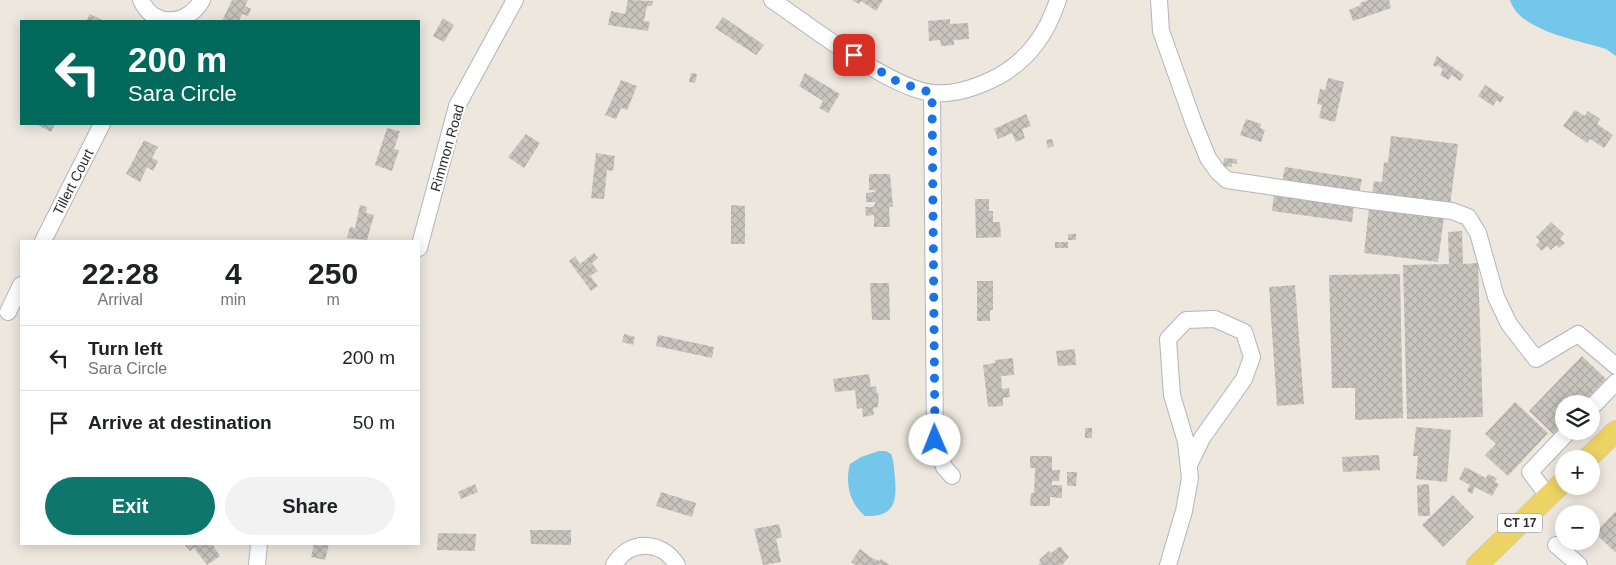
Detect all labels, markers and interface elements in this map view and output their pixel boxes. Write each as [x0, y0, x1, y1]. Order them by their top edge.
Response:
pin [833, 34, 875, 76]
icon: left [45, 40, 110, 105]
text: 200 m [128, 40, 227, 79]
icon: arrive [840, 41, 868, 69]
text: Sara Circle [128, 81, 237, 106]
street label: Rimmon Road [427, 103, 467, 193]
street label: Tillert Court [50, 146, 96, 218]
text: 22:28 [82, 257, 159, 290]
text: 4 [225, 257, 242, 290]
text: 250 [308, 257, 358, 290]
text: Arrival [98, 291, 143, 308]
text: min [220, 291, 246, 308]
text: m [326, 291, 340, 308]
text: Turn left [88, 338, 163, 359]
icon: left [45, 344, 73, 372]
text: 200 m [342, 347, 395, 368]
text: Sara Circle [88, 360, 167, 377]
map controls [1555, 395, 1600, 550]
button: layers [1555, 395, 1600, 440]
icon: arrive [45, 409, 73, 437]
text: Arrive at destination [88, 412, 272, 433]
text: 50 m [353, 412, 395, 433]
position arrow [908, 413, 960, 465]
button: + [1555, 450, 1600, 495]
button: Exit [45, 477, 215, 535]
button: Share [225, 477, 395, 535]
button: − [1555, 505, 1600, 550]
road number: CT 17 [1498, 514, 1542, 532]

